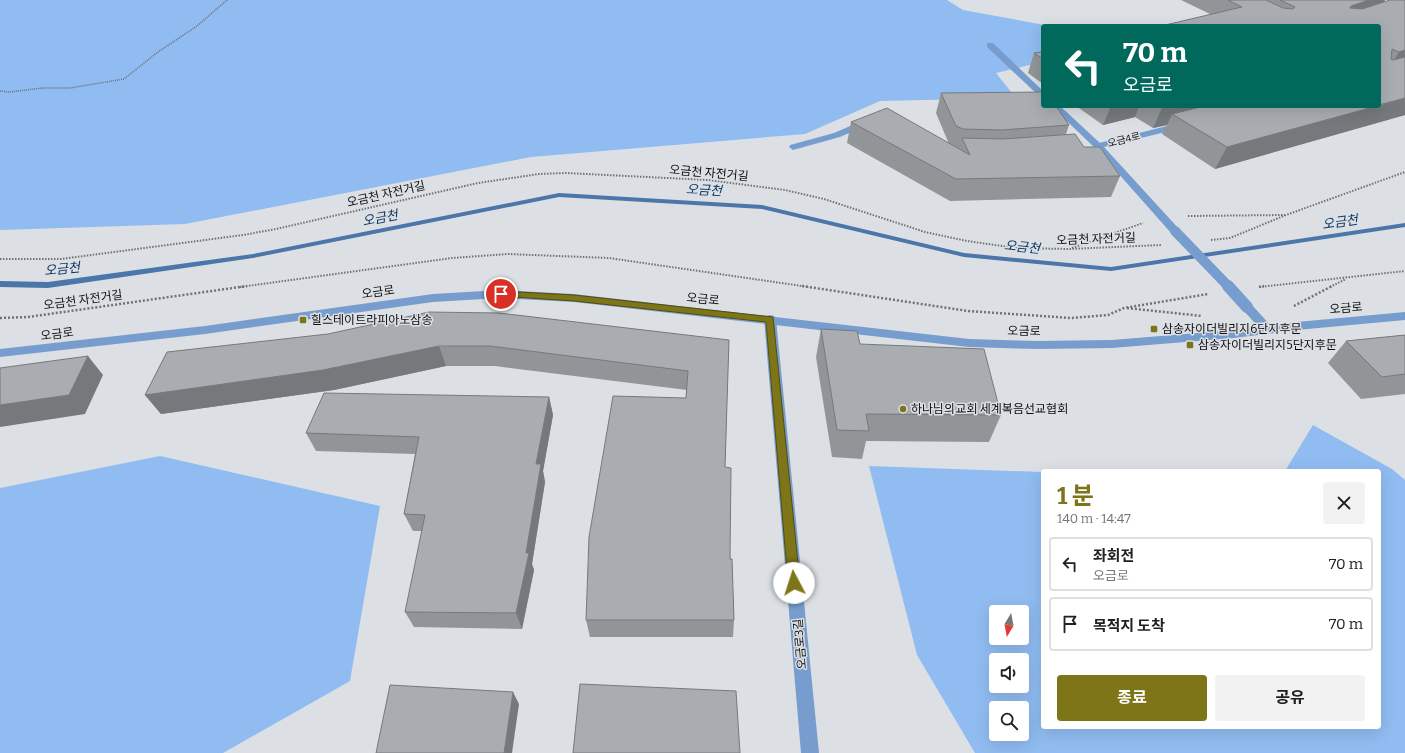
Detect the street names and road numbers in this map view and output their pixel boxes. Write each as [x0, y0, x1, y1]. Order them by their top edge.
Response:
street label: 오금4로 [1106, 130, 1142, 150]
street label: 오금천 자전거길 [669, 163, 749, 183]
street label: 오금천 자전거길 [346, 178, 426, 210]
street label: 오금천 자전거길 [1056, 231, 1136, 247]
street label: 오금로 [361, 283, 395, 301]
street label: 오금천 자전거길 [43, 288, 123, 312]
street label: 오금로 [686, 290, 720, 308]
street label: 오금로 [1329, 300, 1363, 316]
street label: 오금로 [1007, 324, 1041, 338]
street label: 오금로 [40, 325, 74, 343]
street label: 오금로3길 [791, 618, 809, 670]

